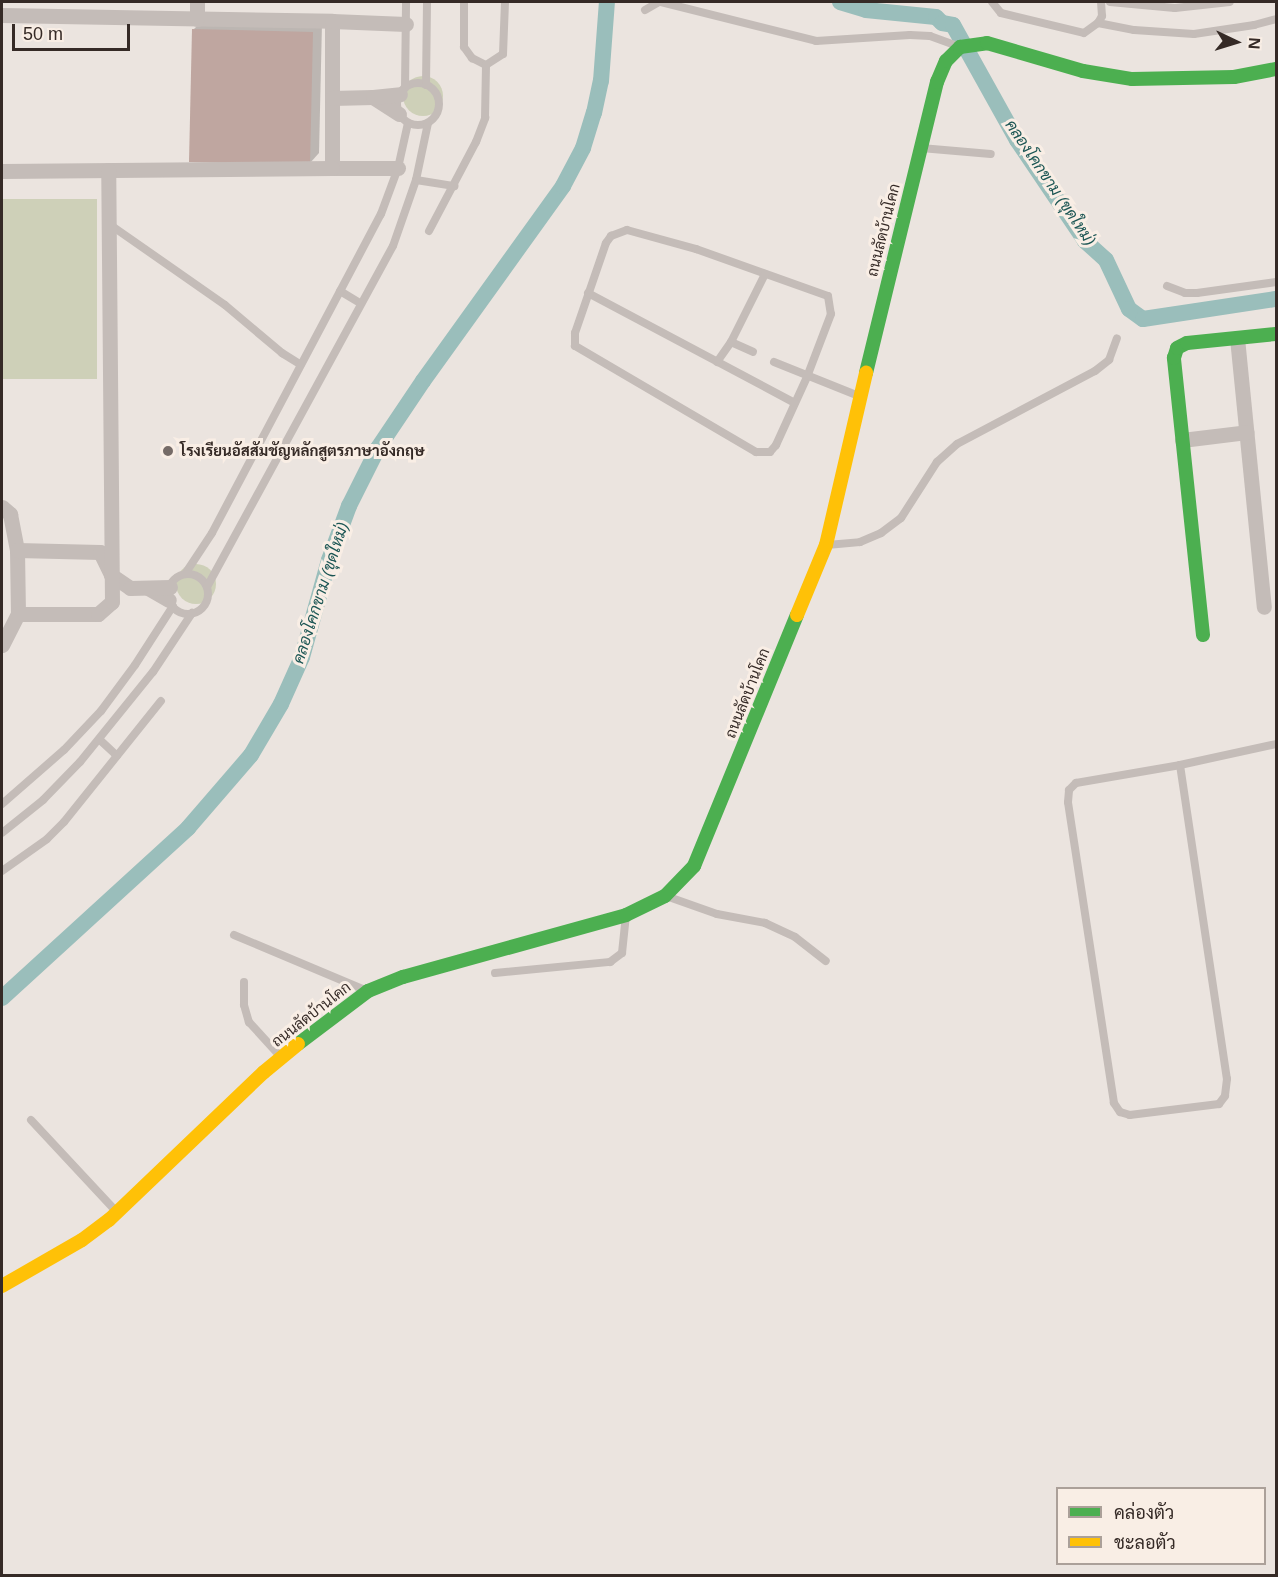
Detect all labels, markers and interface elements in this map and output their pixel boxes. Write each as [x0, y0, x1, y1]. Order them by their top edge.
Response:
scale bar [15, 12, 134, 50]
north arrow [1206, 12, 1266, 72]
text: 50 m [23, 24, 63, 44]
text: N [1246, 37, 1263, 50]
water label: คลองโคกขาม (ขุดใหม่) [1001, 116, 1099, 250]
street label: ถนนลัดบ้านโคก [863, 182, 903, 278]
place label: โรงเรียนอัสสัมชัญหลักสูตรภาษาอังกฤษ [180, 442, 425, 460]
marker: โรงเรียนอัสสัมชัญหลักสูตรภาษาอังกฤษ [161, 444, 175, 458]
water label: คลองโคกขาม (ขุดใหม่) [289, 520, 353, 666]
street label: ถนนลัดบ้านโคก [721, 645, 773, 741]
street label: ถนนลัดบ้านโคก [268, 978, 354, 1050]
legend [1056, 1487, 1266, 1565]
text: คล่องตัว [1114, 1503, 1174, 1523]
text: ชะลอตัว [1114, 1533, 1176, 1553]

